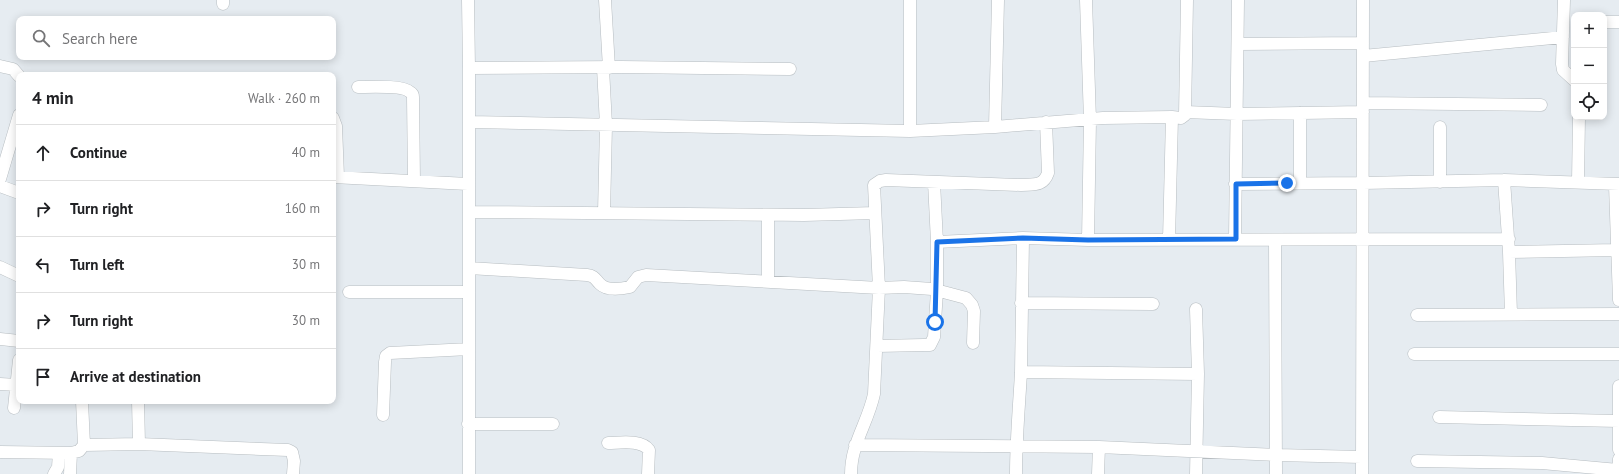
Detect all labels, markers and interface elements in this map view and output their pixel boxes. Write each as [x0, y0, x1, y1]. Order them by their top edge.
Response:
map controls [1571, 12, 1607, 120]
button: + [1571, 12, 1607, 48]
search box [16, 16, 336, 60]
icon: search [30, 27, 52, 49]
text: Search here [62, 29, 138, 48]
button: − [1571, 48, 1607, 84]
button: locate [1571, 84, 1607, 120]
text: 4 min [32, 87, 73, 109]
text: Walk · 260 m [248, 90, 320, 107]
icon: ahead [32, 142, 54, 164]
text: Continue [70, 143, 127, 162]
text: 40 m [292, 144, 320, 161]
route end [1278, 174, 1296, 192]
icon: right [32, 198, 54, 220]
text: Turn right [70, 199, 133, 218]
text: 160 m [285, 200, 320, 217]
icon: left [32, 254, 54, 276]
text: Turn left [70, 255, 124, 274]
text: 30 m [292, 256, 320, 273]
icon: right [32, 310, 54, 332]
text: Turn right [70, 311, 133, 330]
text: 30 m [292, 312, 320, 329]
route start [926, 313, 944, 331]
icon: arrive [32, 366, 54, 388]
text: Arrive at destination [70, 367, 201, 386]

